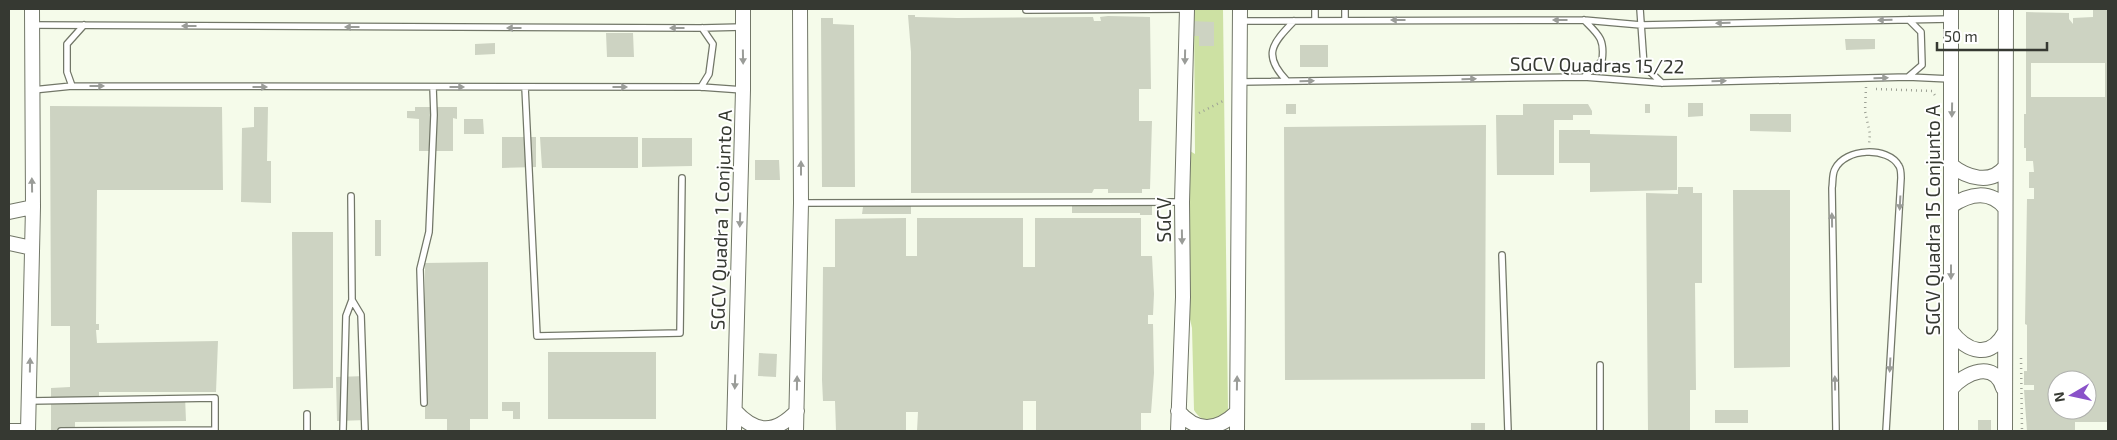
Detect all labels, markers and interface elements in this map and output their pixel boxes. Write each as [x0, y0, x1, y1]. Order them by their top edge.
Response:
one-way arrow [1390, 16, 1406, 24]
one-way arrow [1552, 16, 1568, 24]
one-way arrow [1877, 17, 1893, 25]
one-way arrow [1714, 19, 1730, 27]
scale bar [1937, 20, 2047, 52]
one-way arrow [181, 22, 197, 30]
one-way arrow [343, 23, 359, 31]
one-way arrow [506, 23, 522, 31]
one-way arrow [668, 24, 684, 32]
text: 50 m [1944, 27, 1978, 45]
one-way arrow [739, 50, 747, 66]
one-way arrow [1181, 50, 1189, 66]
street label: SGCV Quadras 15/22 [1510, 51, 1684, 78]
one-way arrow [1461, 74, 1477, 82]
one-way arrow [1874, 74, 1890, 82]
one-way arrow [1299, 77, 1315, 85]
one-way arrow [1711, 77, 1727, 85]
one-way arrow [90, 82, 106, 90]
one-way arrow [252, 83, 268, 91]
one-way arrow [450, 83, 466, 91]
one-way arrow [612, 83, 628, 91]
one-way arrow [1948, 102, 1956, 118]
street label: SGCV Quadra 15 Conjunto A [1921, 104, 1944, 335]
street label: SGCV Quadra 1 Conjunto A [705, 109, 736, 331]
one-way arrow [797, 159, 805, 175]
one-way arrow [28, 177, 36, 193]
one-way arrow [1895, 195, 1903, 211]
street label: SGCV [1152, 197, 1175, 243]
one-way arrow [736, 212, 744, 228]
one-way arrow [1828, 212, 1836, 228]
one-way arrow [1179, 230, 1187, 246]
one-way arrow [1947, 265, 1955, 281]
one-way arrow [26, 357, 34, 373]
one-way arrow [1886, 357, 1894, 373]
north arrow [2047, 370, 2097, 420]
one-way arrow [793, 374, 801, 390]
one-way arrow [1233, 374, 1241, 390]
one-way arrow [1831, 374, 1839, 390]
one-way arrow [731, 375, 739, 391]
text: N [2049, 391, 2068, 403]

